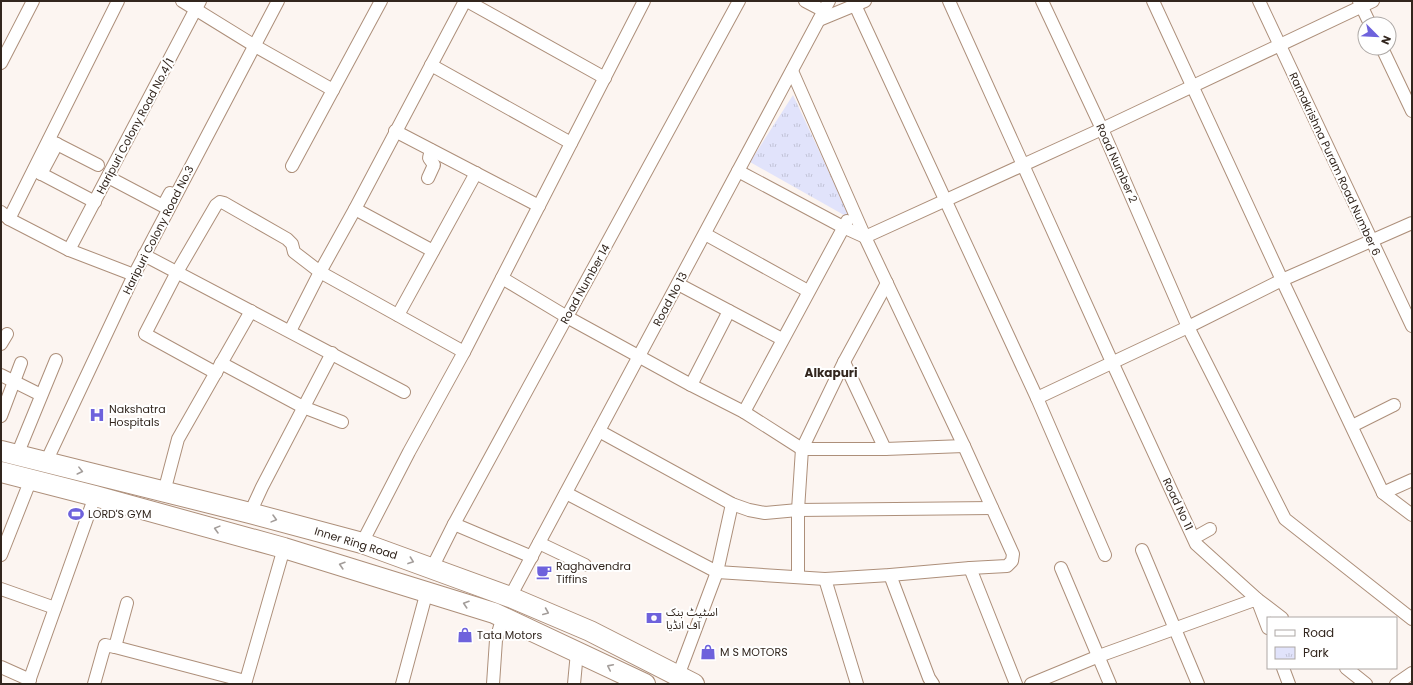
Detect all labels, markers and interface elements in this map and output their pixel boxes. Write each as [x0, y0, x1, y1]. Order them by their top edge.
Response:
north arrow [1357, 16, 1397, 56]
text: N [1377, 33, 1395, 47]
street label: Haripuri Colony Road No.4/1 [92, 55, 178, 197]
street label: Ramakrishna Puram Road Number 6 [1285, 70, 1385, 258]
street label: Road Number 2 [1092, 121, 1142, 205]
street label: Haripuri Colony Road No.3 [118, 163, 198, 297]
street label: Road Number 14 [556, 241, 614, 327]
street label: Road No 13 [649, 269, 691, 329]
district label: Alkapuri [805, 364, 857, 381]
place label: Nakshatra Hospitals [109, 401, 166, 430]
hospital icon: Nakshatra Hospitals [88, 406, 106, 424]
one-way arrow [76, 466, 83, 474]
street label: Road No 11 [1159, 475, 1197, 533]
sports icon: LORD'S GYM [67, 505, 85, 523]
place label: LORD'S GYM [88, 506, 151, 522]
one-way arrow [270, 515, 277, 523]
street label: Inner Ring Road [313, 523, 399, 563]
one-way arrow [213, 525, 220, 534]
one-way arrow [408, 556, 415, 564]
place label: Raghavendra Tiffins [556, 558, 631, 587]
one-way arrow [338, 561, 345, 570]
cafe icon: Raghavendra Tiffins [535, 563, 553, 581]
one-way arrow [462, 600, 469, 609]
place label: اسٹیٹ بنک آف انڈیا [666, 604, 718, 633]
one-way arrow [542, 607, 549, 615]
bank icon: اسٹیٹ بنک آف انڈیا [645, 609, 663, 627]
legend [1267, 617, 1397, 669]
text: Road [1303, 624, 1334, 641]
shop icon: Tata Motors [456, 626, 474, 644]
place label: Tata Motors [477, 627, 542, 643]
shop icon: M S MOTORS [699, 643, 717, 661]
place label: M S MOTORS [720, 644, 788, 660]
text: Park [1303, 644, 1330, 661]
one-way arrow [606, 664, 614, 672]

